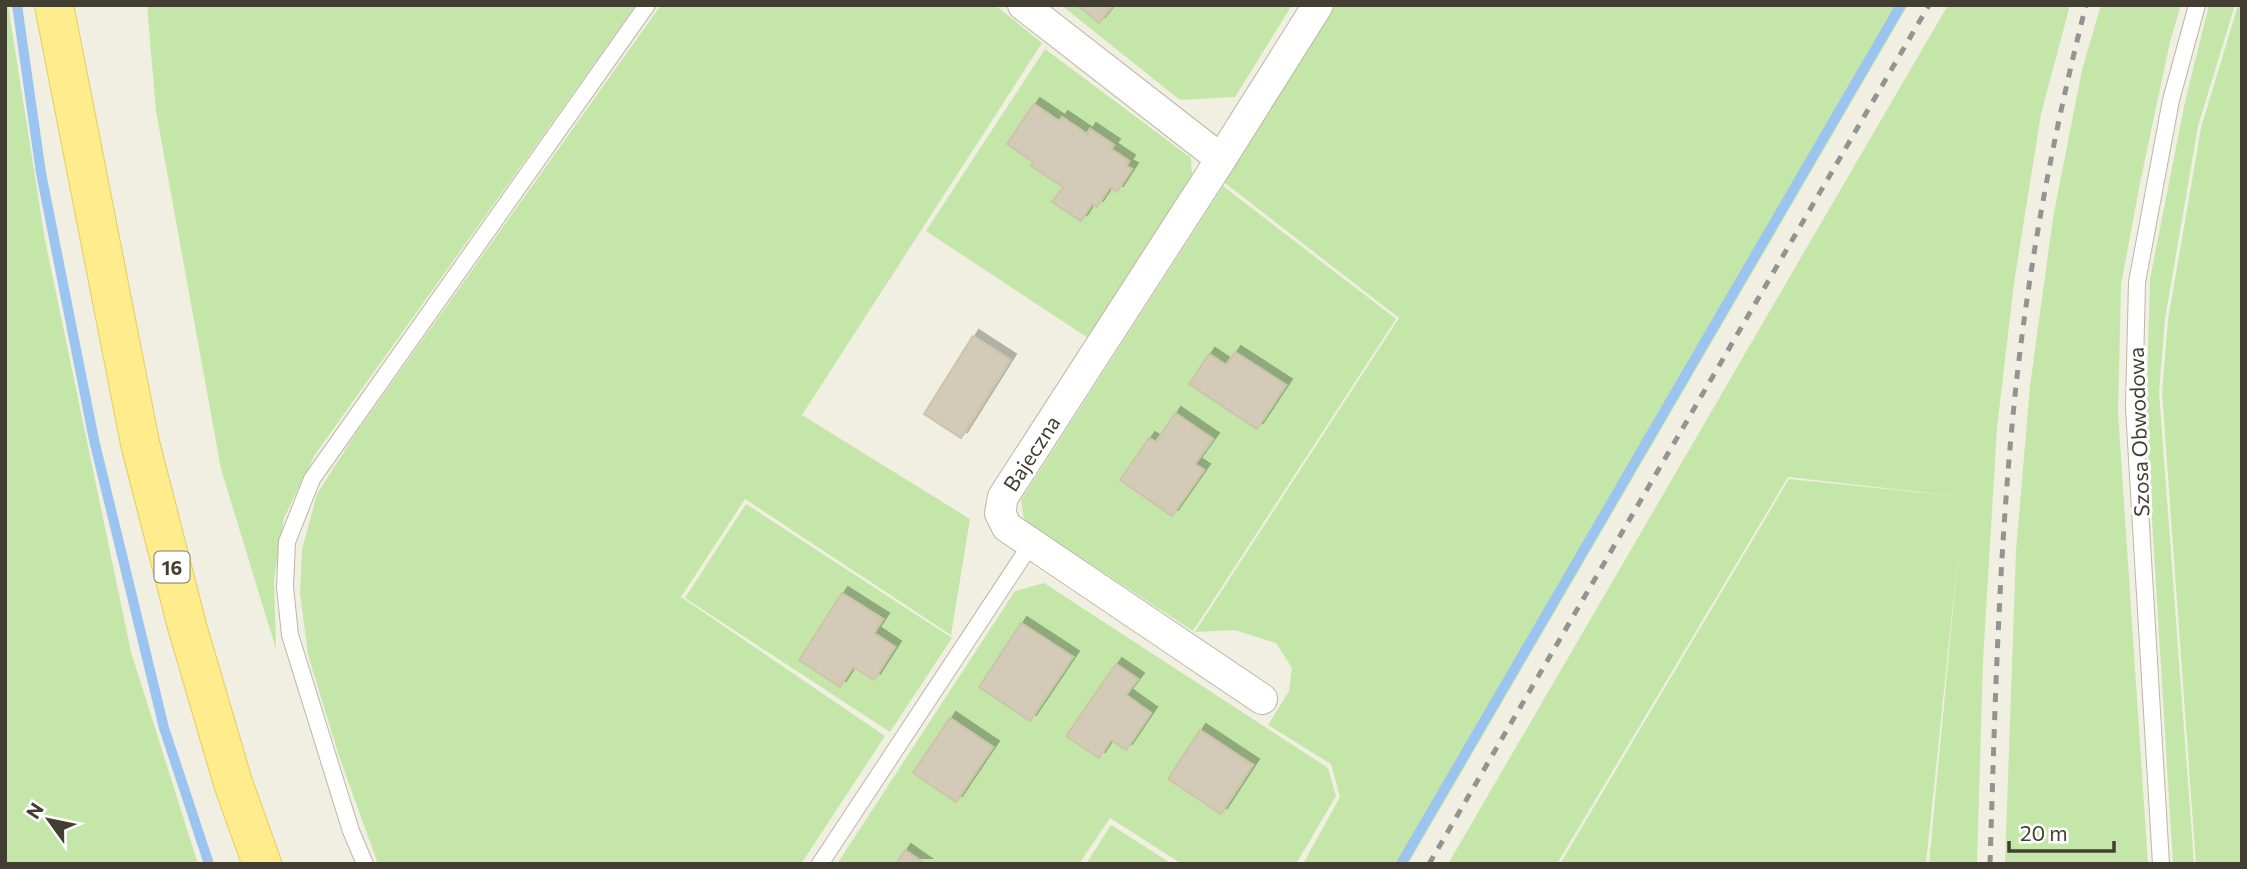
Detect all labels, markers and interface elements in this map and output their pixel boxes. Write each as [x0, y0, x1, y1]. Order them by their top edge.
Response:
street label: Szosa Obwodowa [2123, 347, 2153, 517]
street label: Bajeczna [997, 411, 1065, 495]
road number: 16 [154, 552, 190, 582]
north arrow [14, 785, 84, 855]
text: N [21, 798, 48, 823]
scale bar [2009, 810, 2114, 854]
text: 20 m [2020, 820, 2068, 845]

